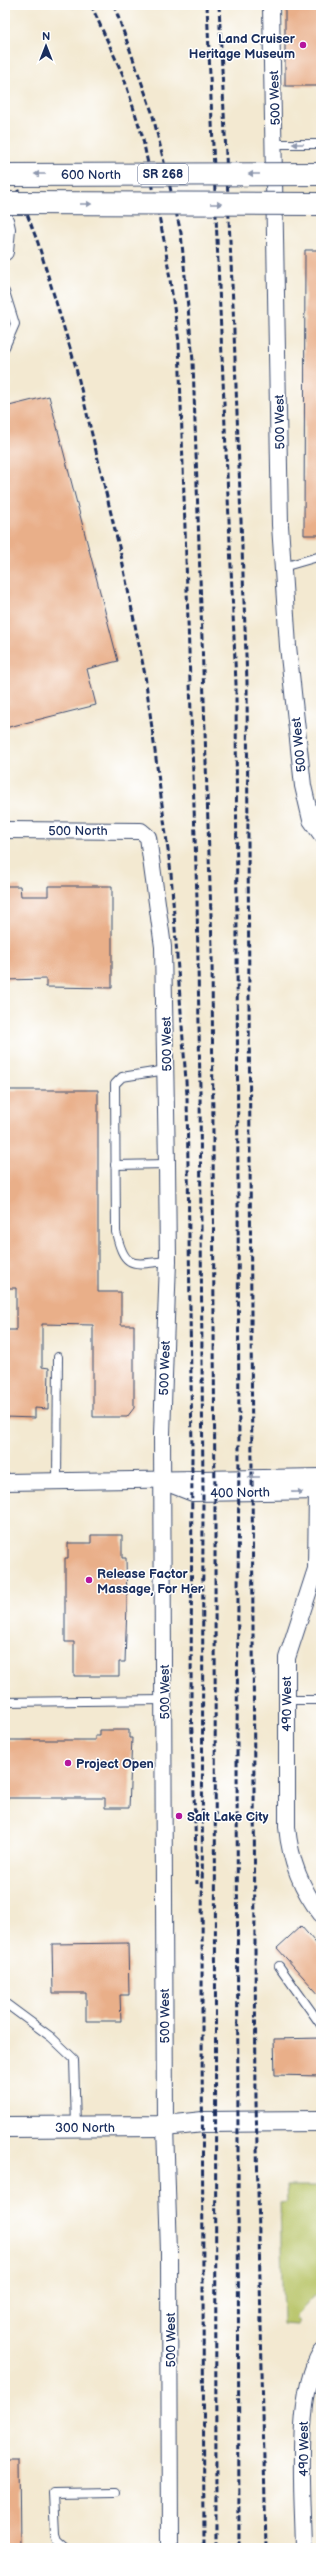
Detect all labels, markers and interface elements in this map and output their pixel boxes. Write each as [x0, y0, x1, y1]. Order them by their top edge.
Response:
north arrow [26, 26, 66, 66]
text: N [42, 30, 50, 43]
place label: Land Cruiser Heritage Museum [189, 31, 296, 62]
marker: Land Cruiser Heritage Museum [298, 40, 308, 50]
street label: 500 West [266, 70, 284, 126]
one-way arrow [291, 141, 304, 147]
road number: SR 268 [138, 164, 188, 184]
street label: 600 North [61, 167, 121, 183]
one-way arrow [33, 171, 46, 177]
one-way arrow [247, 171, 260, 177]
one-way arrow [80, 201, 93, 207]
one-way arrow [210, 201, 223, 207]
street label: 500 West [272, 394, 288, 450]
street label: 500 West [288, 717, 310, 773]
street label: 500 North [48, 823, 108, 839]
street label: 500 West [159, 1016, 175, 1072]
street label: 500 West [156, 1340, 174, 1396]
one-way arrow [247, 1474, 260, 1480]
street label: 400 North [210, 1484, 270, 1502]
one-way arrow [291, 1488, 303, 1495]
place label: Release Factor Massage, For Her [97, 1566, 204, 1597]
marker: Release Factor Massage, For Her [84, 1575, 94, 1585]
street label: 500 West [157, 1665, 173, 1719]
street label: 490 West [279, 1676, 295, 1732]
place label: Project Open [76, 1756, 154, 1772]
marker: Project Open [63, 1758, 73, 1768]
place label: Salt Lake City [187, 1809, 269, 1825]
marker: Salt Lake City [174, 1811, 184, 1821]
street label: 500 West [157, 1989, 173, 2043]
street label: 300 North [55, 2120, 115, 2136]
street label: 500 West [163, 2313, 179, 2367]
street label: 490 West [296, 2421, 312, 2477]

